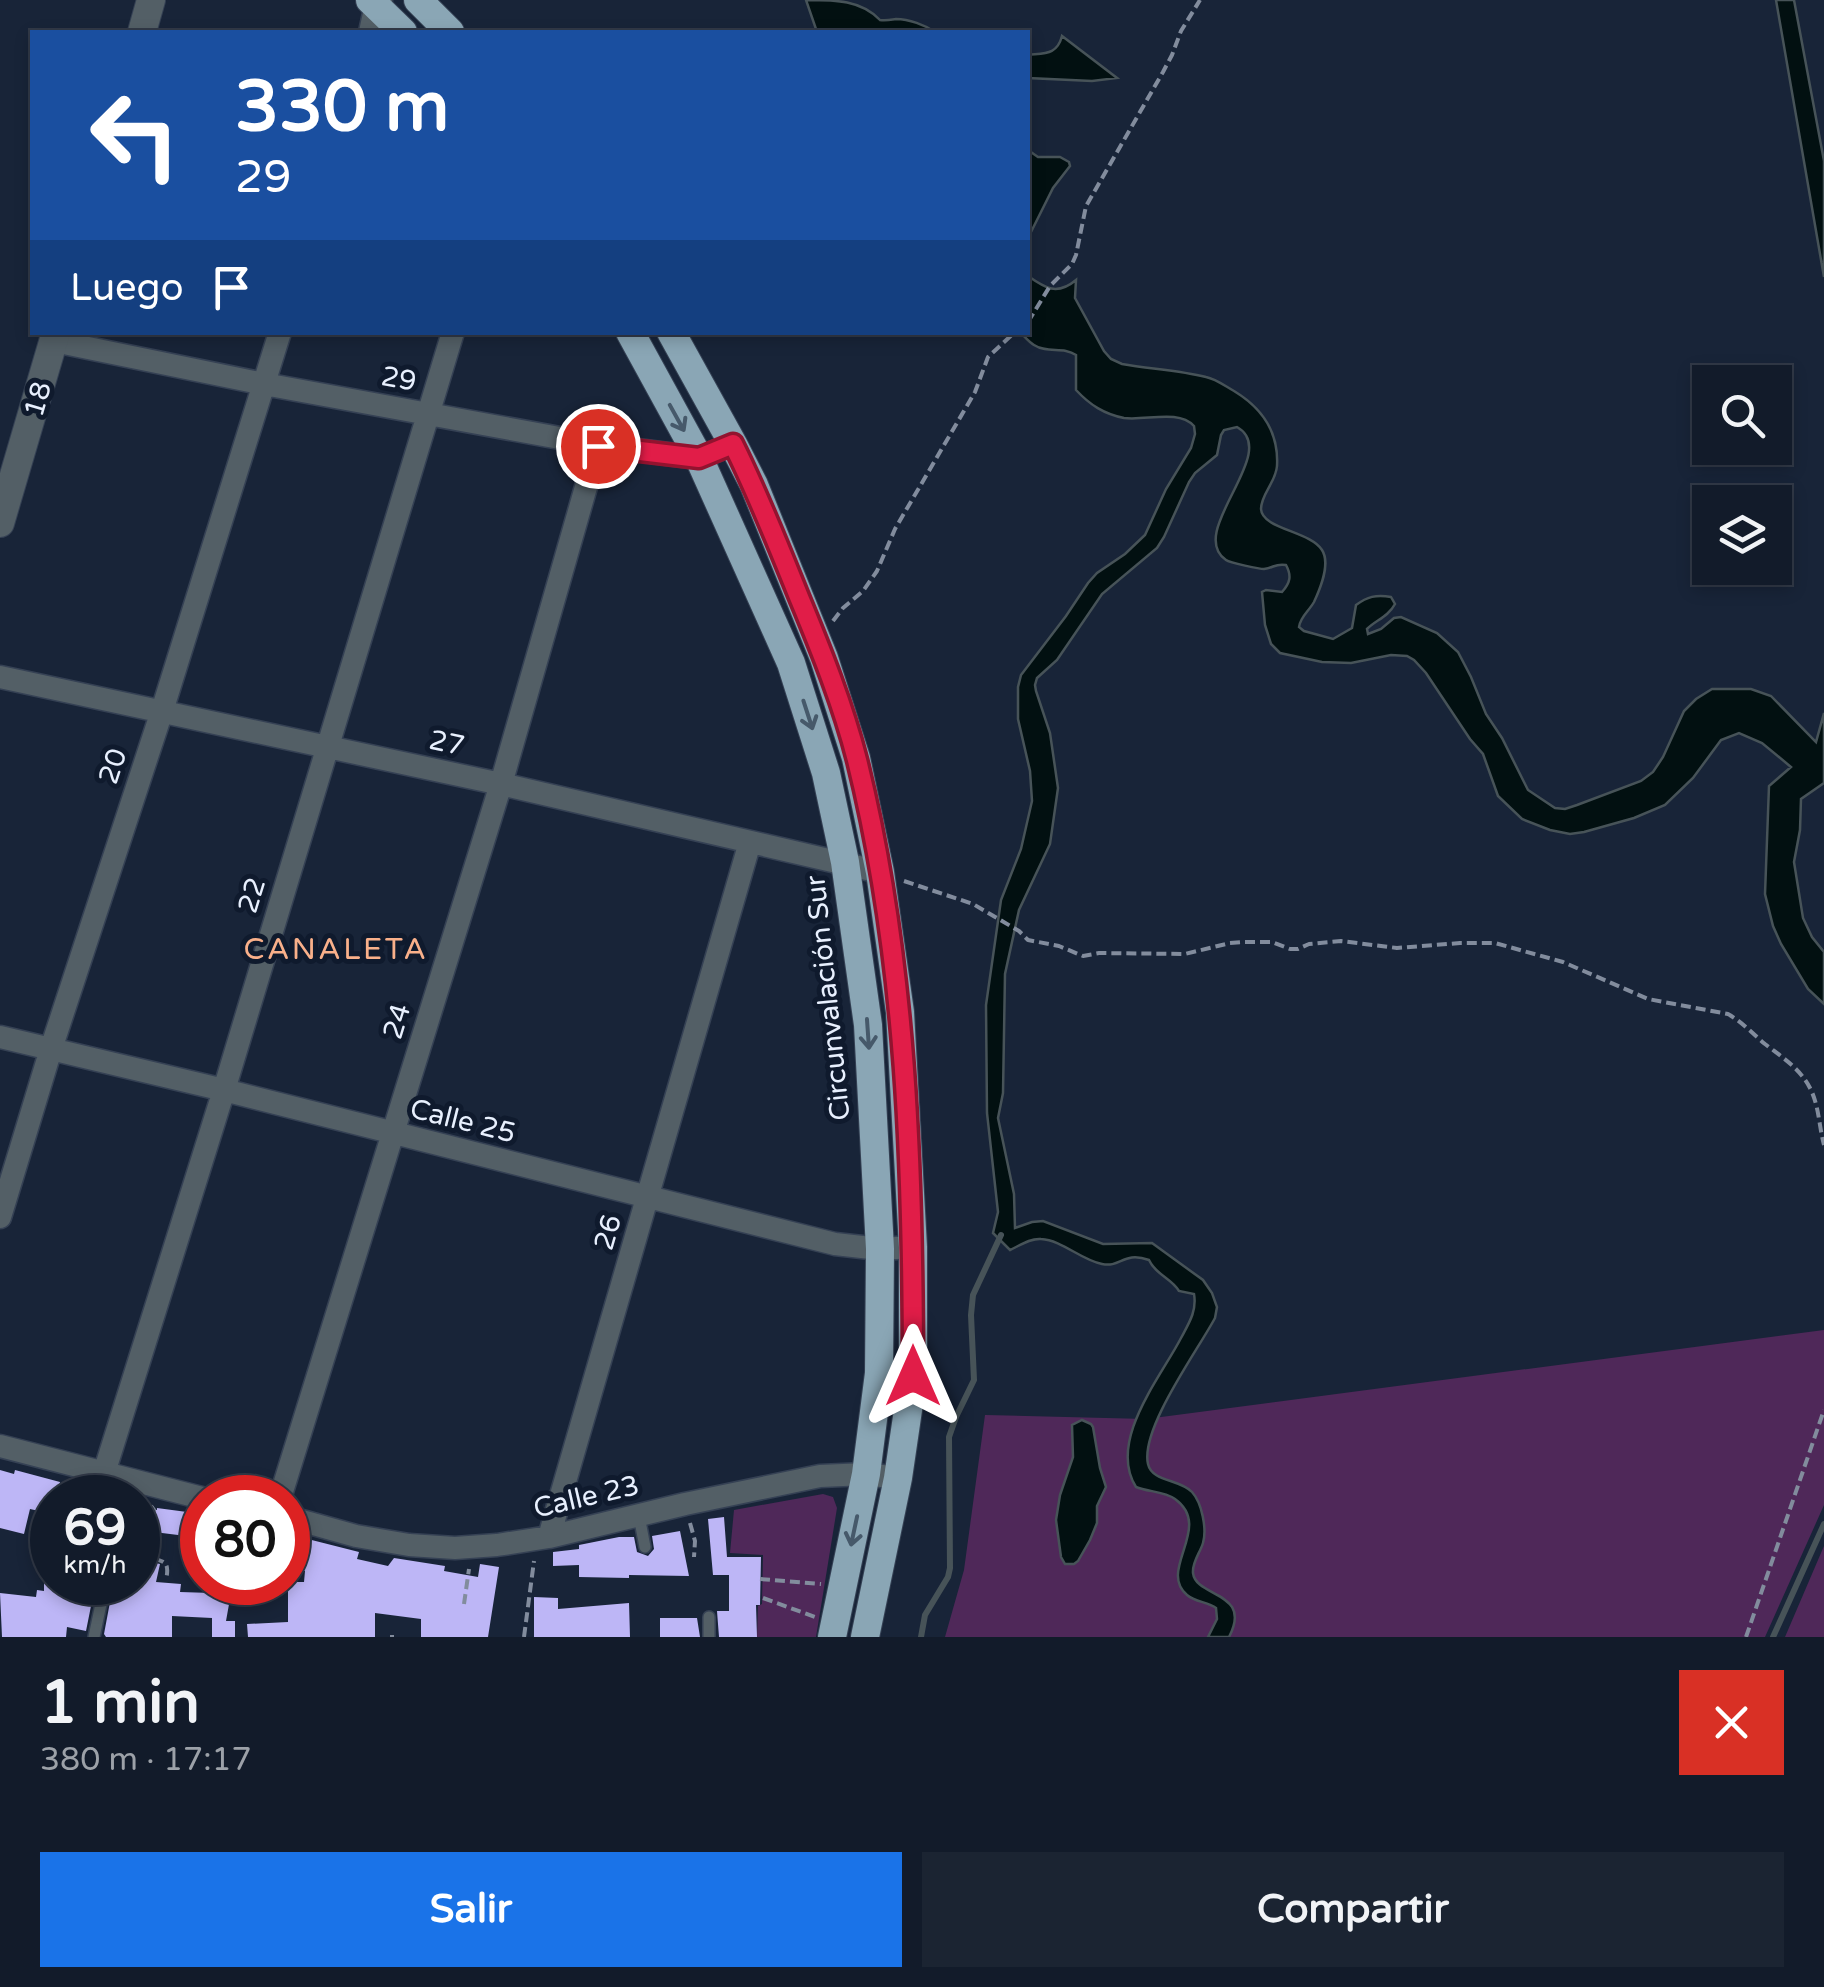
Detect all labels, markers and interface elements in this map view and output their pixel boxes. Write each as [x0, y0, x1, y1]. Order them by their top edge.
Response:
text: 330 m [235, 66, 449, 150]
icon: left [70, 70, 200, 200]
text: 29 [235, 151, 292, 205]
icon: arrive [204, 260, 259, 315]
text: Luego [70, 265, 184, 311]
street label: 29 [379, 359, 419, 399]
map controls [1692, 365, 1792, 585]
button: search [1692, 365, 1792, 465]
street label: 18 [17, 378, 59, 421]
one-way arrow [668, 403, 688, 432]
pin [556, 404, 641, 489]
icon: arrive [571, 419, 626, 474]
button: layers [1692, 485, 1792, 585]
one-way arrow [800, 699, 818, 730]
street label: 27 [426, 723, 468, 763]
street label: 20 [91, 744, 135, 788]
street label: Circunvalación Sur [798, 873, 858, 1122]
street label: 22 [231, 874, 273, 917]
district label: CANALETA [244, 931, 428, 968]
street label: 24 [376, 1000, 418, 1043]
one-way arrow [859, 1017, 878, 1049]
street label: Calle 25 [407, 1091, 519, 1150]
street label: 26 [587, 1211, 629, 1254]
position arrow [861, 1324, 965, 1428]
street label: Calle 23 [530, 1468, 642, 1526]
speed limit sign: 80 [180, 1475, 310, 1605]
text: 69 [64, 1498, 126, 1558]
one-way arrow [844, 1514, 863, 1546]
text: km/h [64, 1550, 126, 1580]
text: 1 min [40, 1667, 200, 1739]
button: close [1679, 1670, 1784, 1775]
text: 380 m · 17:17 [40, 1741, 252, 1779]
button: Salir [40, 1852, 902, 1967]
button: Compartir [922, 1852, 1784, 1967]

